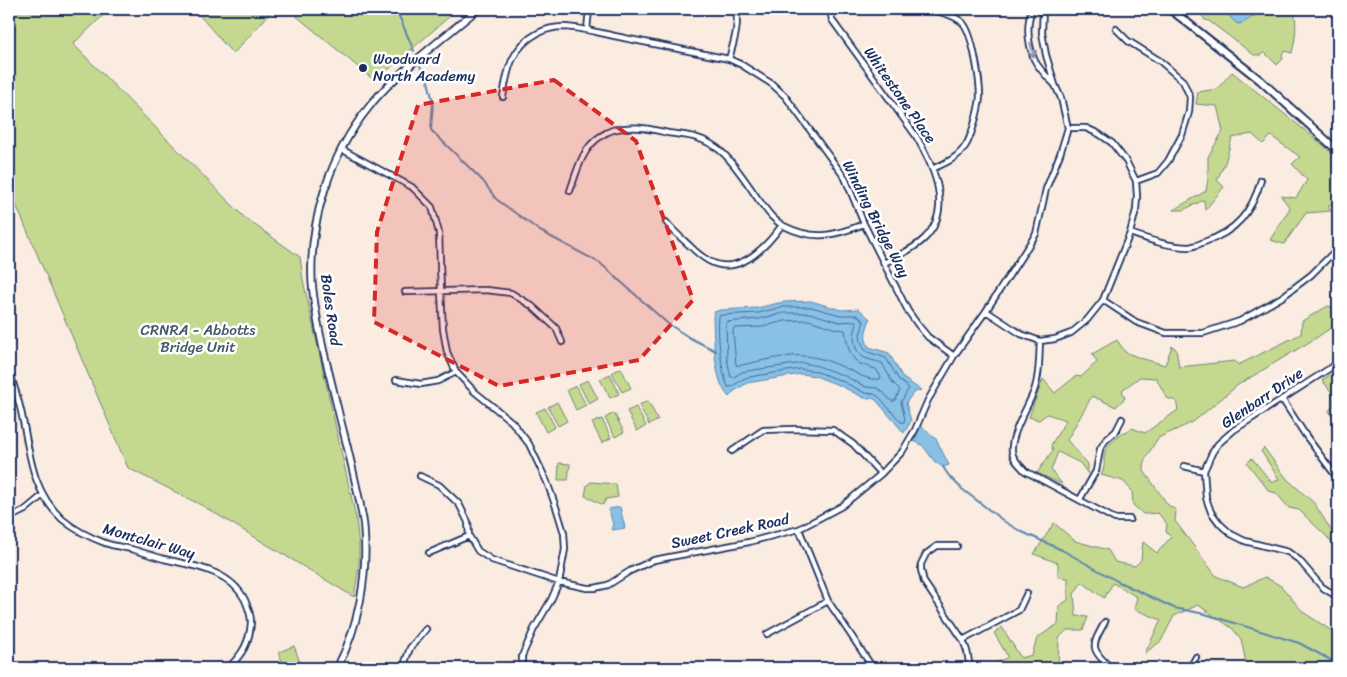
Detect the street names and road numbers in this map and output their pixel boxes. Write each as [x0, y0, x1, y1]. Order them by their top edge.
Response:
street label: Whitestone Place [857, 41, 943, 149]
street label: Winding Bridge Way [835, 156, 917, 283]
street label: Boles Road [313, 273, 349, 348]
street label: Glenbarr Drive [1215, 360, 1309, 435]
street label: Sweet Creek Road [669, 506, 792, 556]
street label: Montclair Way [100, 515, 198, 567]

